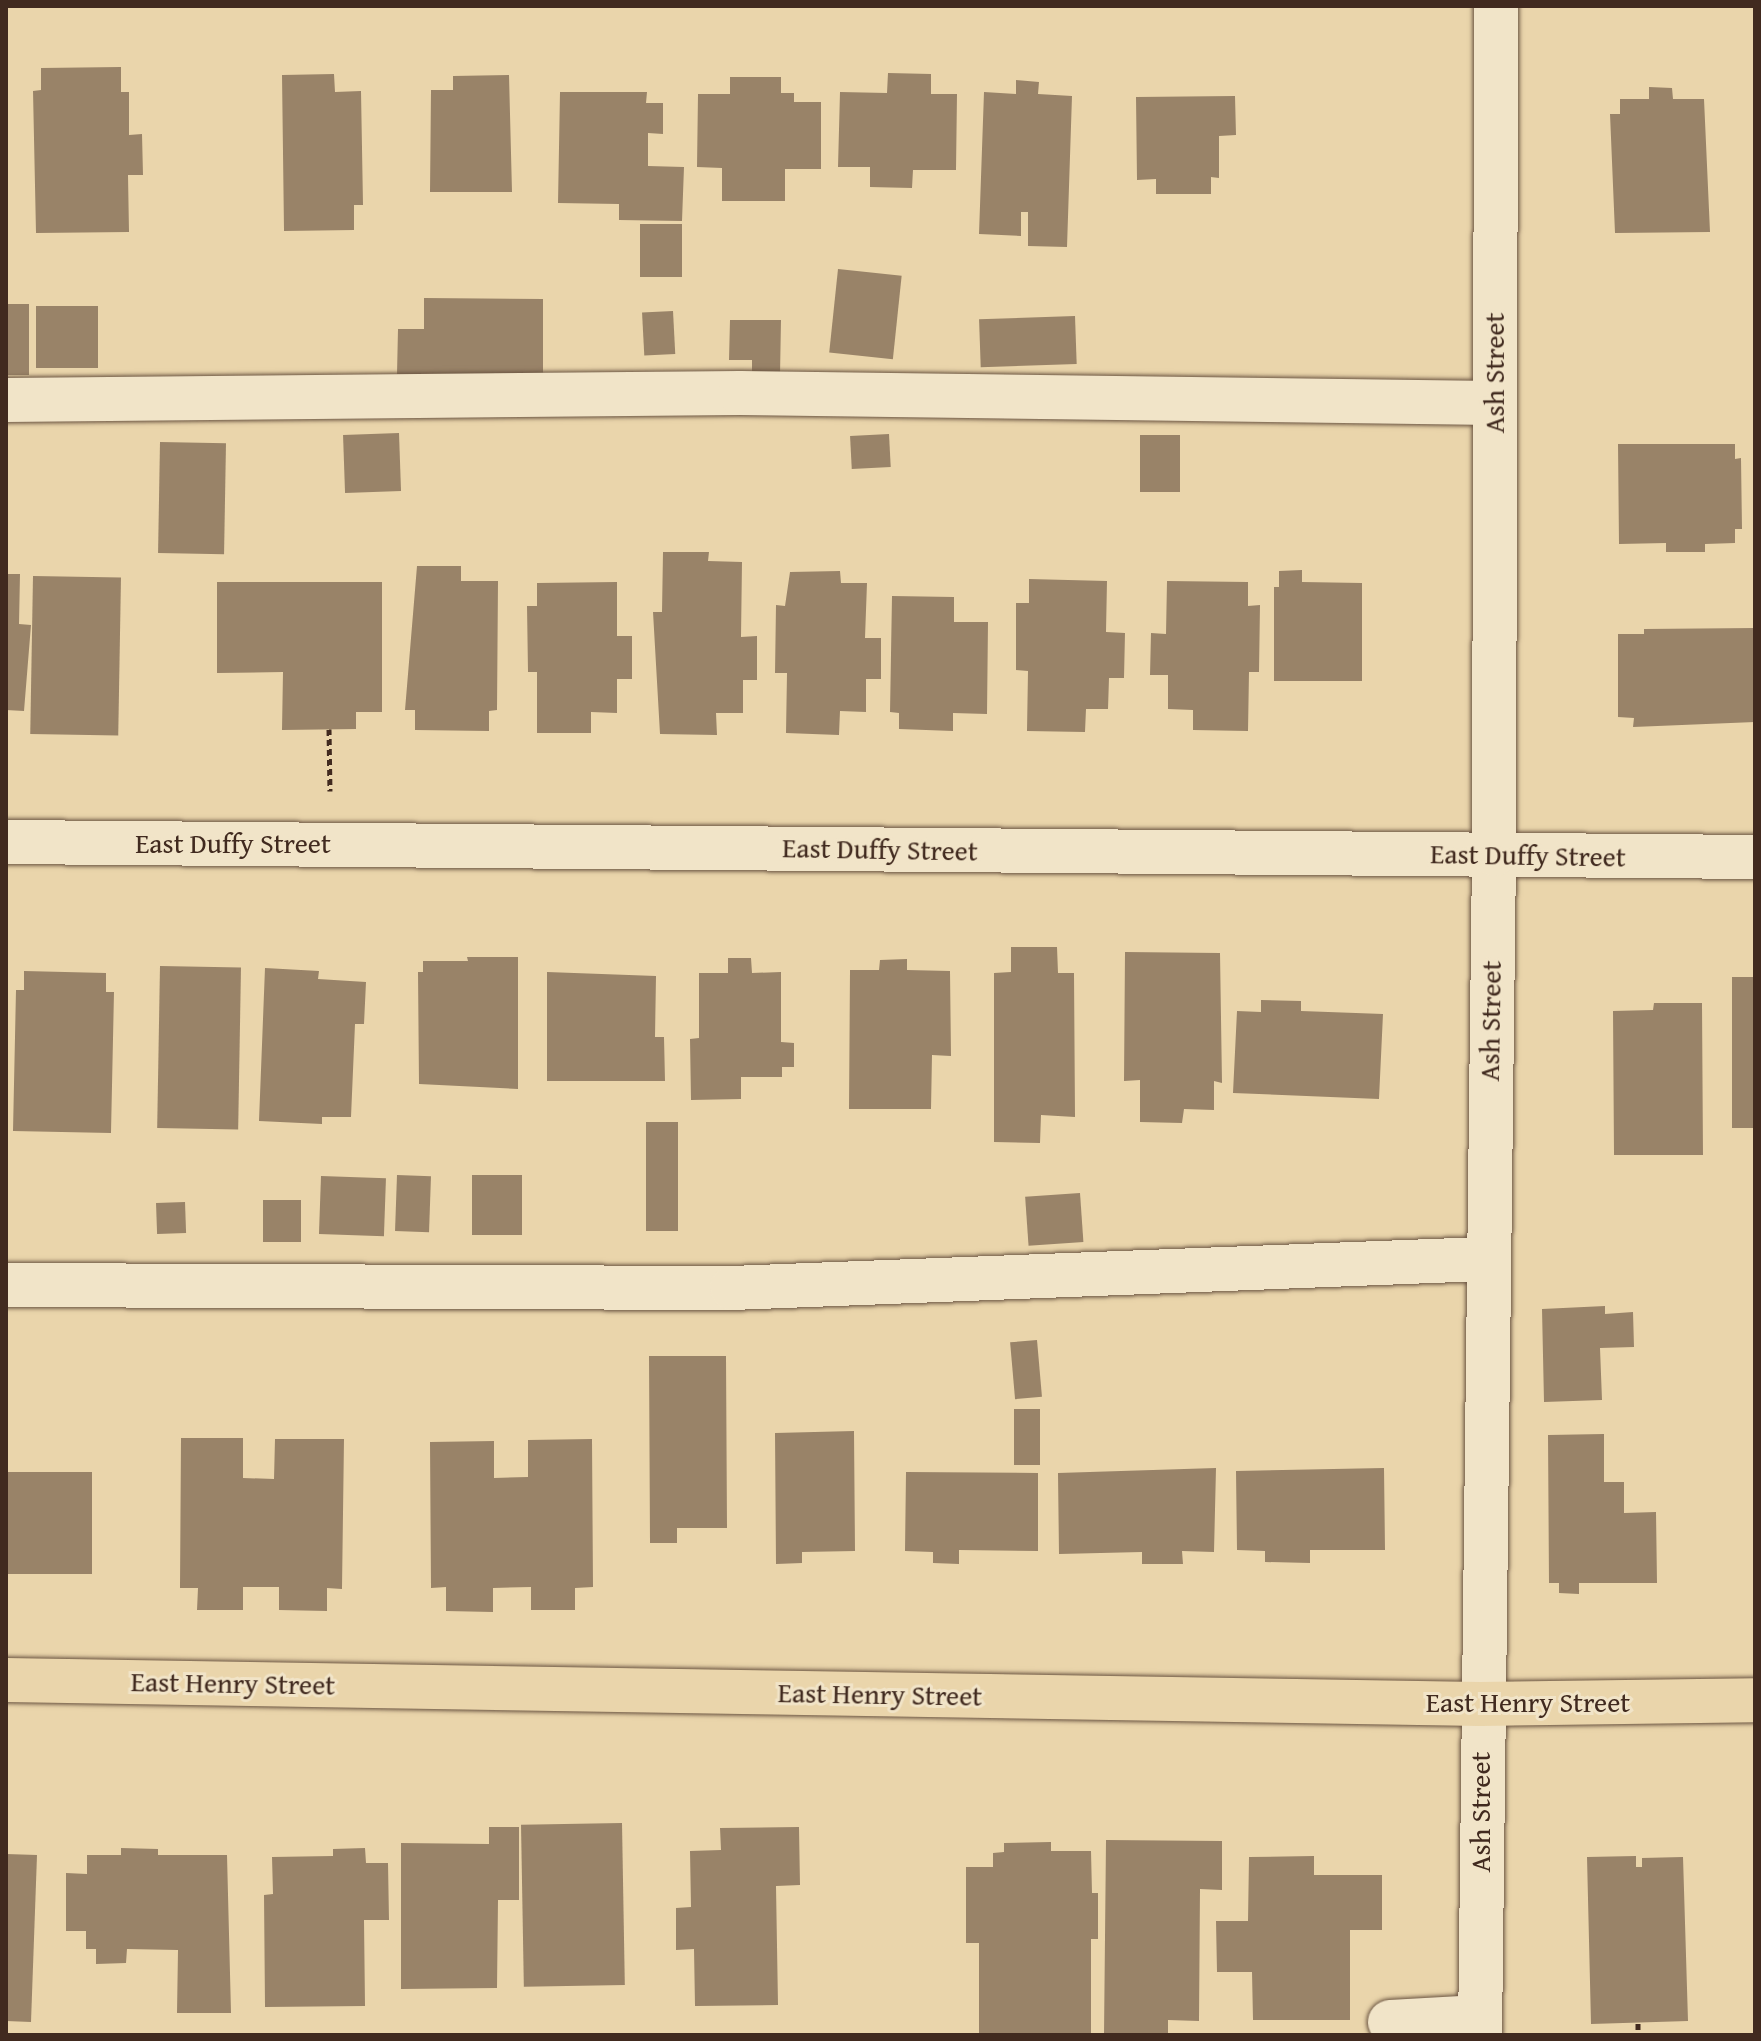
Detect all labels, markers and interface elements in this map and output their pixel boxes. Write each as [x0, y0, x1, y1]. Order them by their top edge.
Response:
street label: Ash Street [1477, 313, 1511, 433]
street label: East Duffy Street [135, 826, 331, 860]
street label: East Duffy Street [782, 830, 978, 868]
street label: East Duffy Street [1430, 836, 1626, 874]
street label: Ash Street [1472, 960, 1508, 1082]
street label: East Henry Street [130, 1664, 336, 1702]
street label: East Henry Street [777, 1675, 983, 1713]
street label: East Henry Street [1426, 1685, 1630, 1719]
street label: Ash Street [1463, 1752, 1497, 1872]

